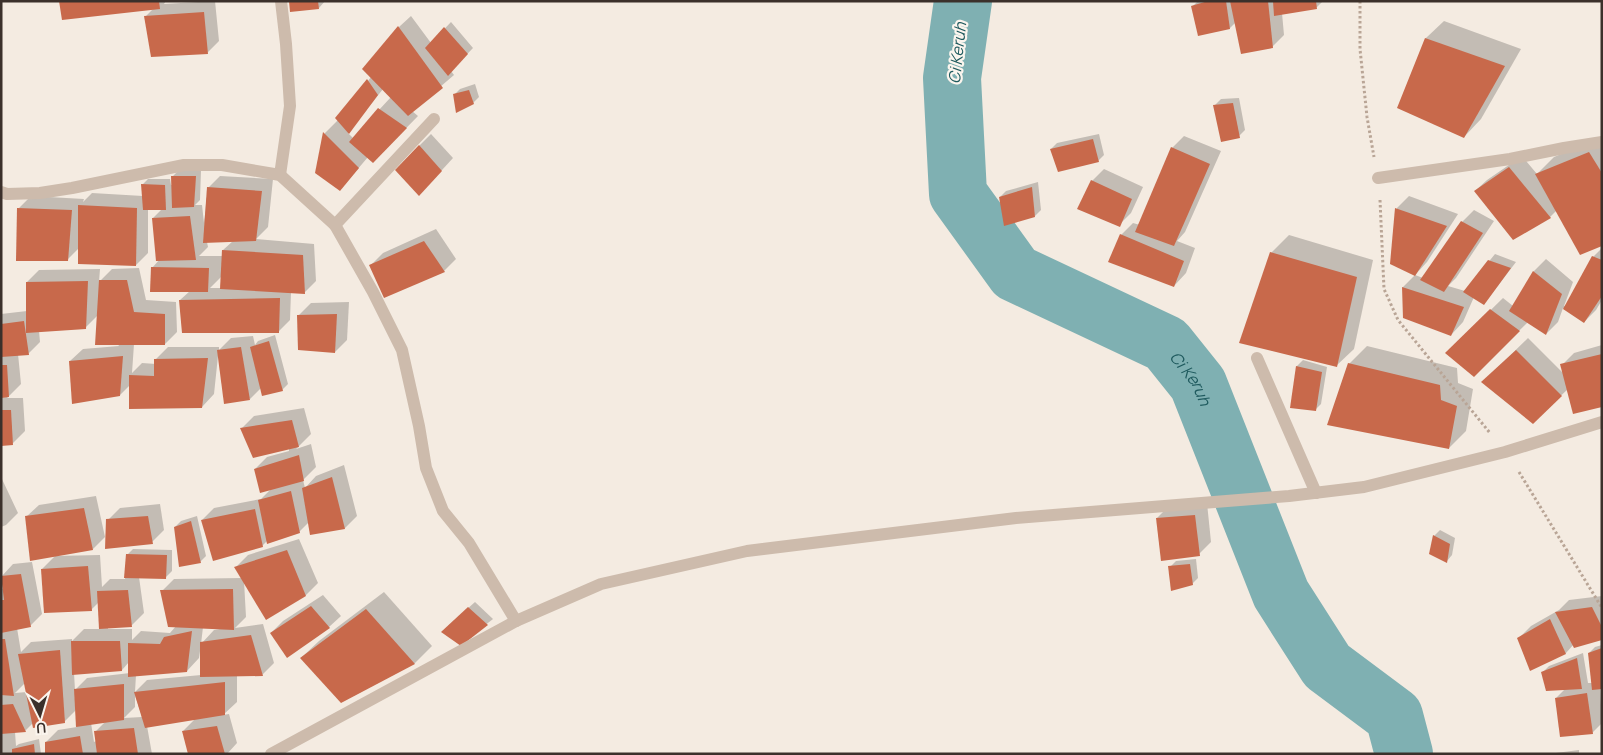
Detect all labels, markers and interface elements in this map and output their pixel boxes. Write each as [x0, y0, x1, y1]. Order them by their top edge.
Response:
water label: Ci Keruh [943, 21, 971, 85]
water label: Ci Keruh [1165, 347, 1217, 409]
north arrow [15, 690, 65, 740]
text: U [35, 719, 47, 738]

